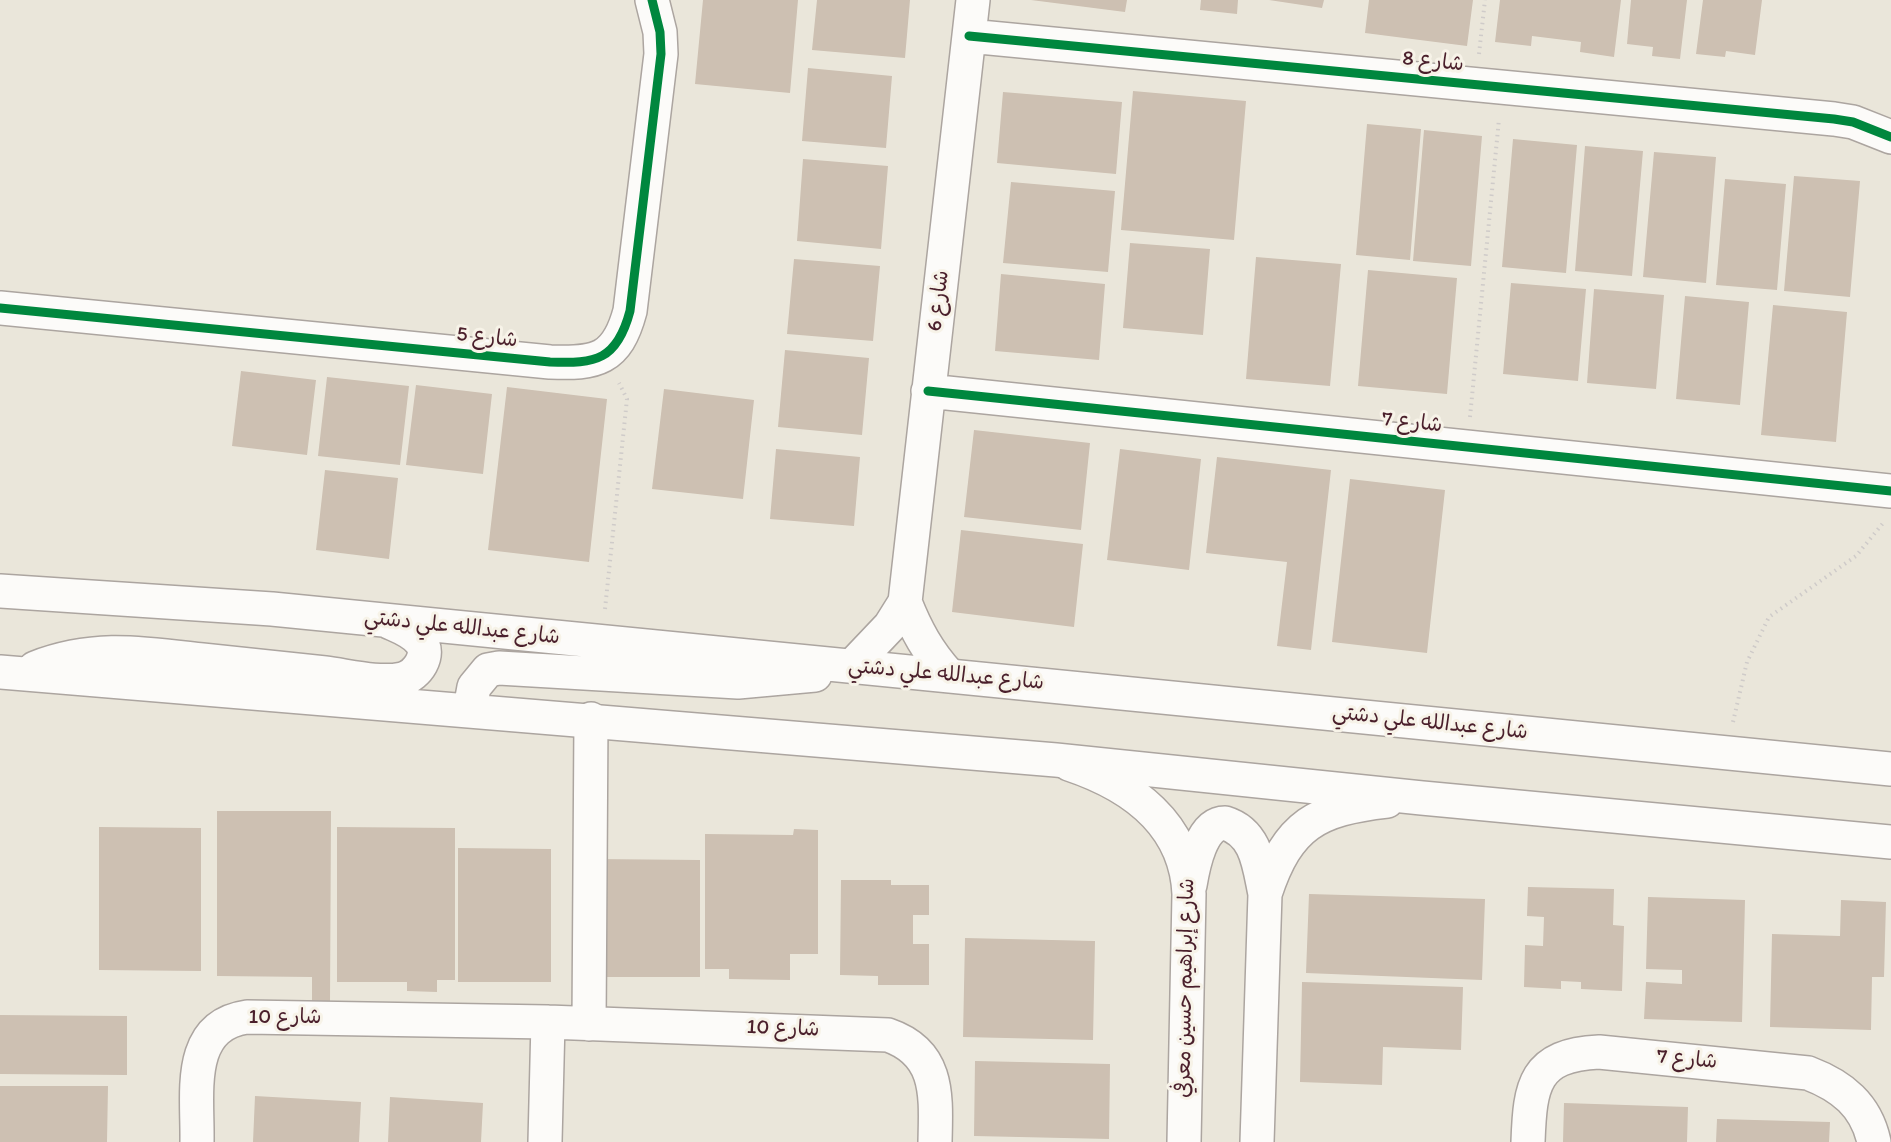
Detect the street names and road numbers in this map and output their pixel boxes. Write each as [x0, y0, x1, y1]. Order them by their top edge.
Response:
street label: شارع 8 [1401, 46, 1465, 78]
street label: شارع 6 [923, 269, 955, 333]
street label: شارع 5 [455, 322, 519, 354]
street label: شارع 7 [1381, 407, 1443, 439]
street label: شارع عبدالله علي دشتي [363, 605, 561, 651]
street label: شارع عبدالله علي دشتي [847, 654, 1045, 696]
street label: شارع عبدالله علي دشتي [1331, 700, 1529, 746]
street label: شارع إبراهيم حسين معرفي [1171, 878, 1201, 1098]
street label: شارع 10 [249, 1005, 321, 1031]
street label: شارع 10 [746, 1015, 820, 1043]
street label: شارع 7 [1656, 1045, 1718, 1075]

